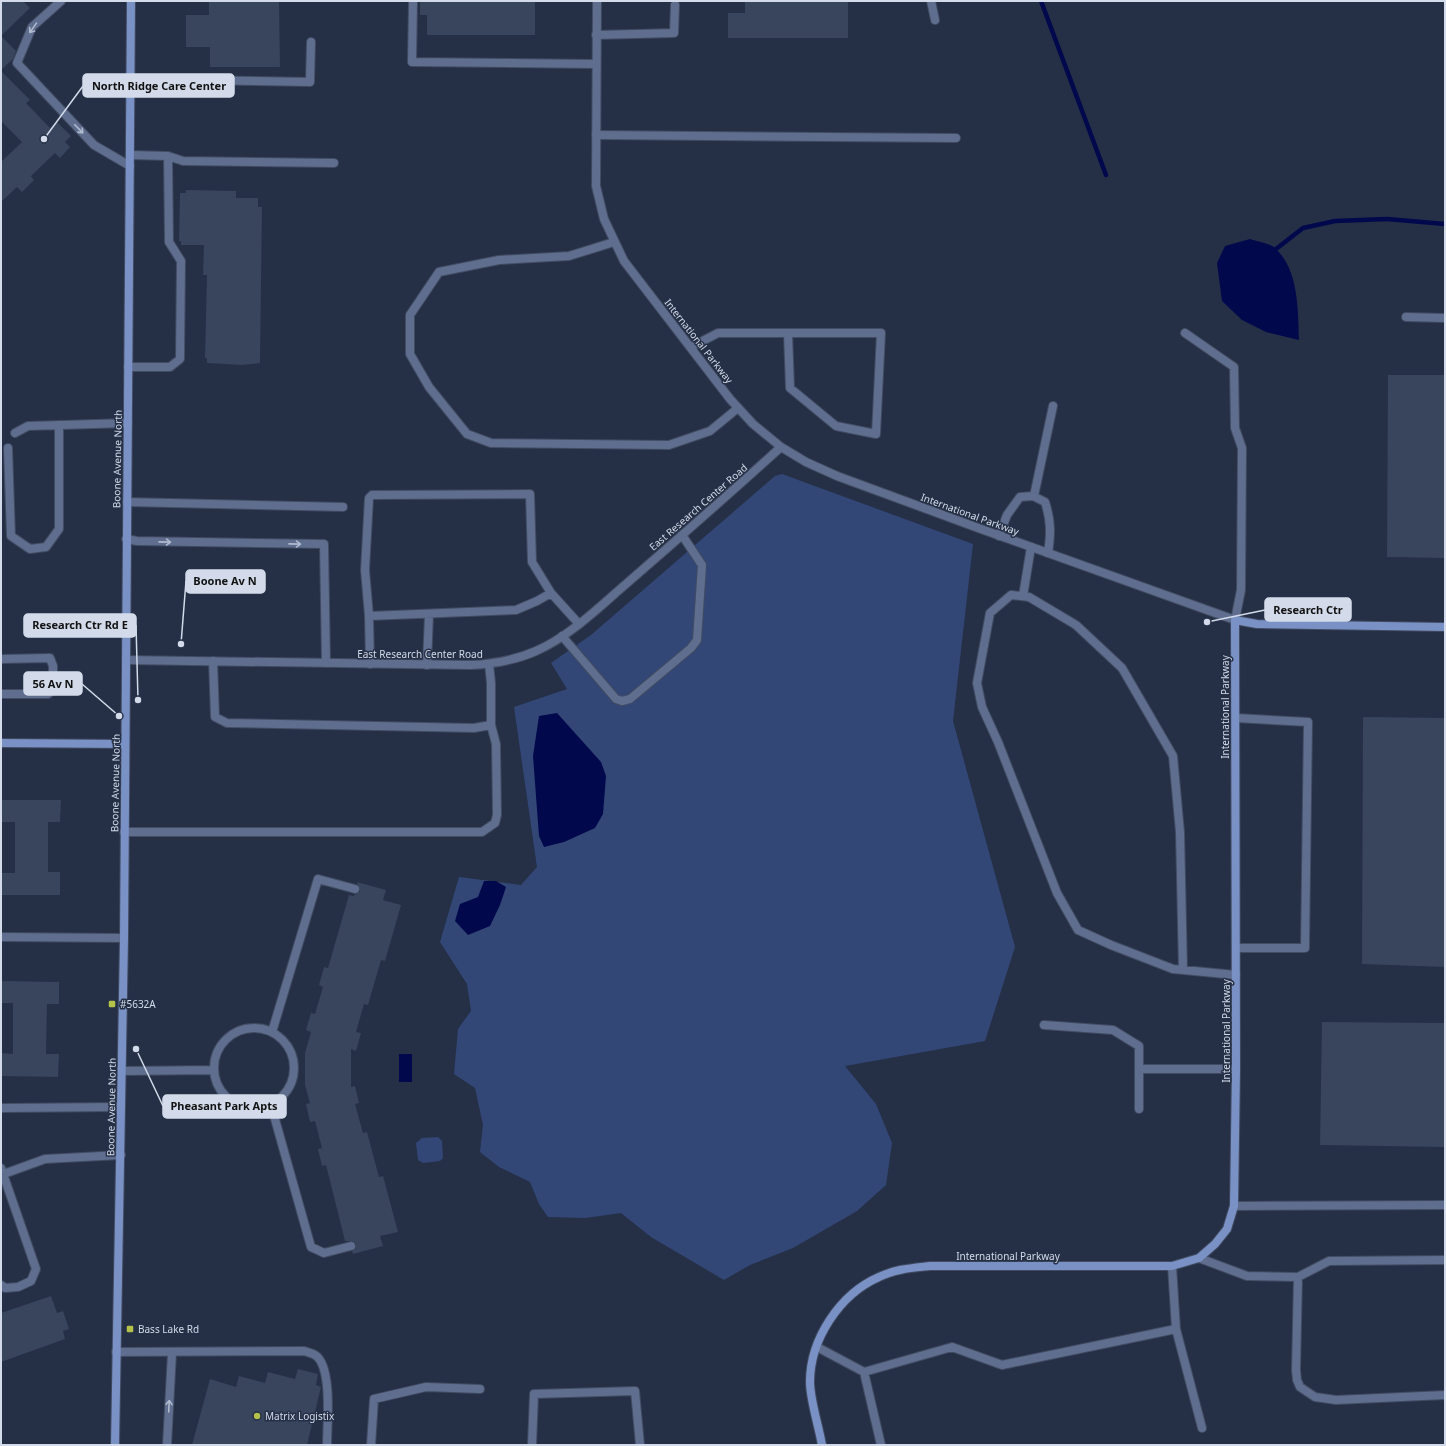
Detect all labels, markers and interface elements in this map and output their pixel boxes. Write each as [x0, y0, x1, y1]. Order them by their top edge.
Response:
one-way arrow [29, 22, 37, 33]
callout: North Ridge Care Center [83, 74, 234, 97]
text: North Ridge Care Center [92, 78, 226, 93]
one-way arrow [74, 124, 84, 134]
street label: International Parkway [662, 296, 737, 387]
street label: Boone Avenue North [109, 410, 125, 508]
street label: East Research Center Road [646, 460, 750, 554]
street label: International Parkway [919, 490, 1022, 539]
one-way arrow [158, 538, 171, 546]
one-way arrow [288, 540, 301, 548]
callout: Boone Av N [186, 570, 265, 593]
text: Boone Av N [193, 573, 257, 588]
callout: Research Ctr [1265, 598, 1351, 621]
text: Research Ctr [1273, 602, 1343, 617]
callout: Research Ctr Rd E [24, 614, 136, 637]
text: Research Ctr Rd E [32, 617, 128, 632]
street label: East Research Center Road [357, 647, 483, 661]
street label: International Parkway [1218, 654, 1232, 759]
callout: 56 Av N [24, 672, 82, 695]
text: 56 Av N [32, 676, 74, 691]
street label: Boone Avenue North [107, 734, 123, 832]
street label: International Parkway [1219, 978, 1233, 1083]
place label: #5632A [120, 997, 156, 1011]
marker: #5632A [107, 999, 117, 1009]
street label: Boone Avenue North [103, 1058, 119, 1156]
callout: Pheasant Park Apts [163, 1095, 286, 1118]
text: Pheasant Park Apts [171, 1098, 278, 1113]
street label: International Parkway [956, 1249, 1061, 1263]
place label: Bass Lake Rd [138, 1322, 199, 1336]
marker: Bass Lake Rd [125, 1324, 135, 1334]
one-way arrow [165, 1400, 172, 1413]
place label: Matrix Logistix [265, 1409, 335, 1423]
marker: Matrix Logistix [252, 1411, 262, 1421]

